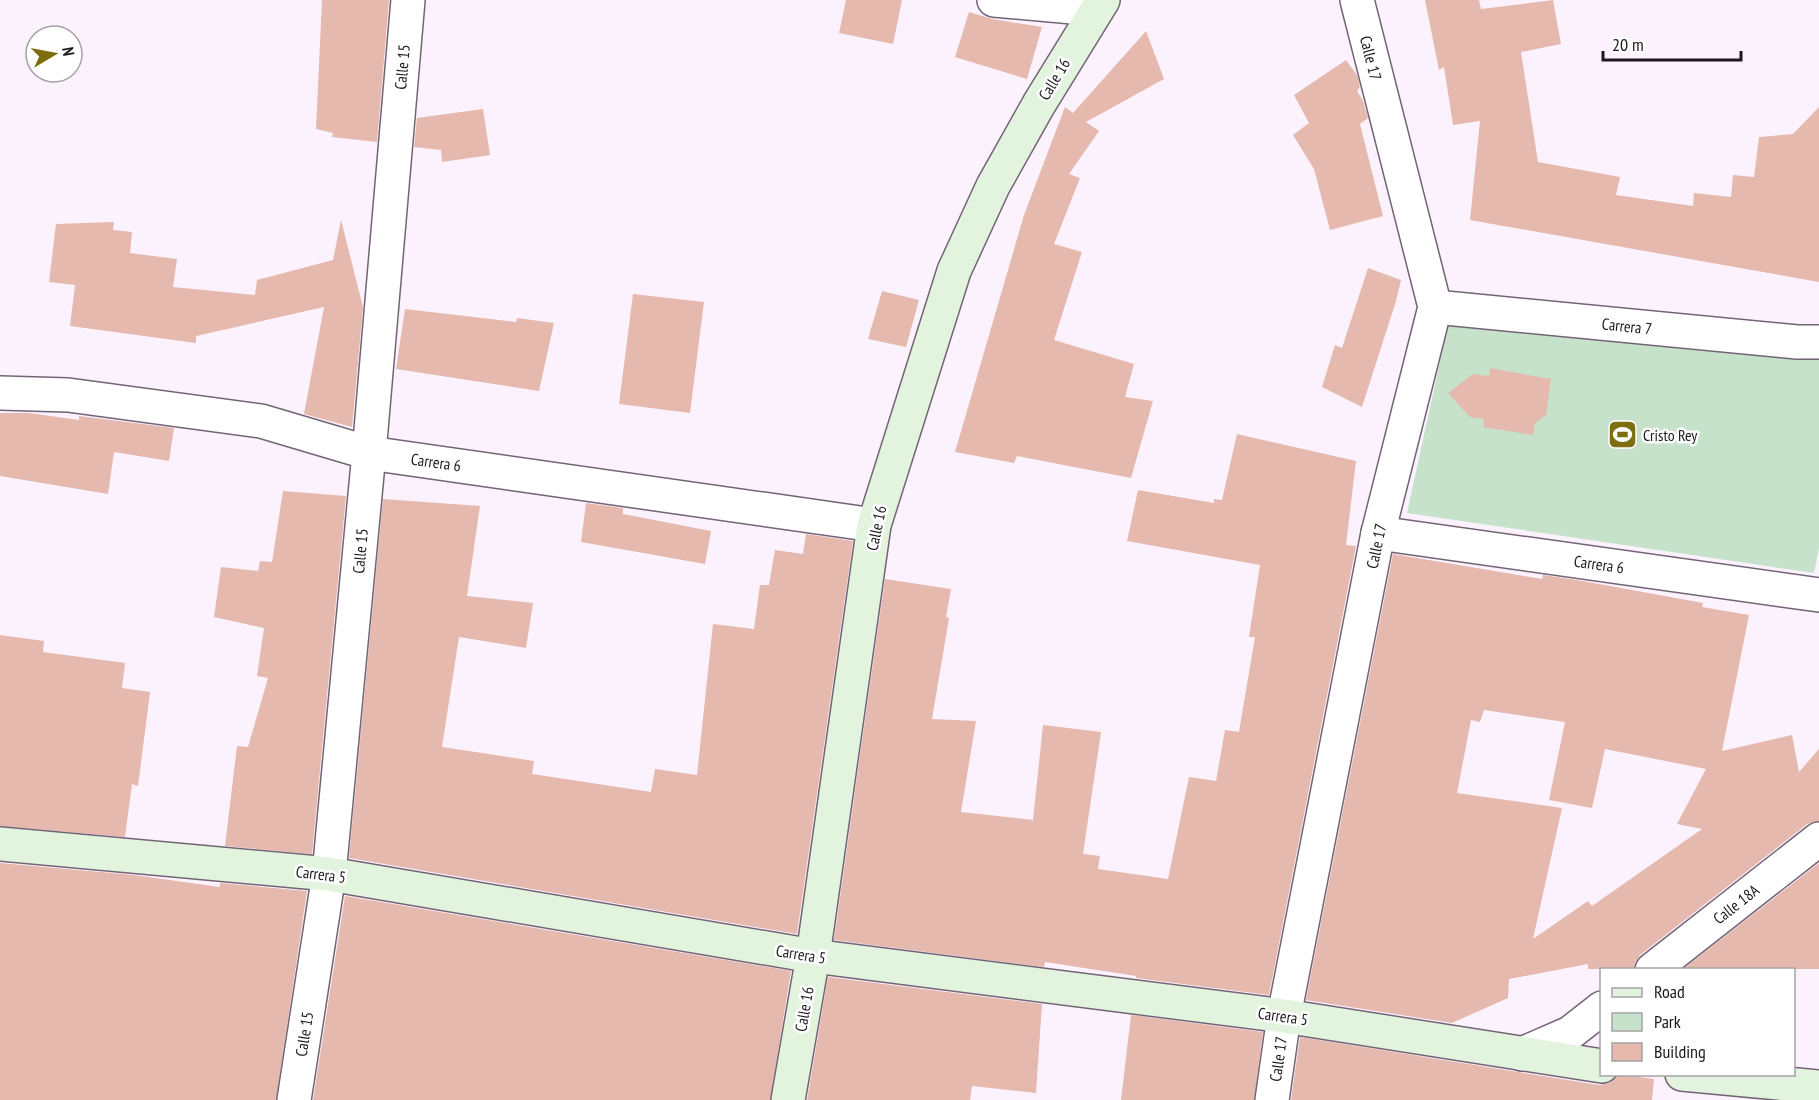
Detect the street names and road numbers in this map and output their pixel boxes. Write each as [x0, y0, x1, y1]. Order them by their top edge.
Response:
street label: Calle 17 [1356, 34, 1386, 82]
street label: Calle 15 [390, 44, 414, 90]
street label: Calle 16 [1034, 54, 1074, 104]
street label: Carrera 7 [1601, 313, 1653, 339]
street label: Carrera 6 [410, 449, 462, 475]
street label: Calle 16 [861, 504, 891, 552]
street label: Calle 17 [1361, 522, 1391, 570]
street label: Calle 15 [348, 528, 372, 574]
street label: Carrera 6 [1573, 551, 1625, 577]
street label: Carrera 5 [295, 861, 347, 887]
street label: Calle 18A [1709, 880, 1763, 928]
street label: Carrera 5 [775, 940, 827, 968]
street label: Calle 16 [790, 985, 818, 1033]
street label: Carrera 5 [1257, 1003, 1309, 1029]
street label: Calle 15 [291, 1010, 317, 1058]
street label: Calle 17 [1265, 1035, 1291, 1083]

